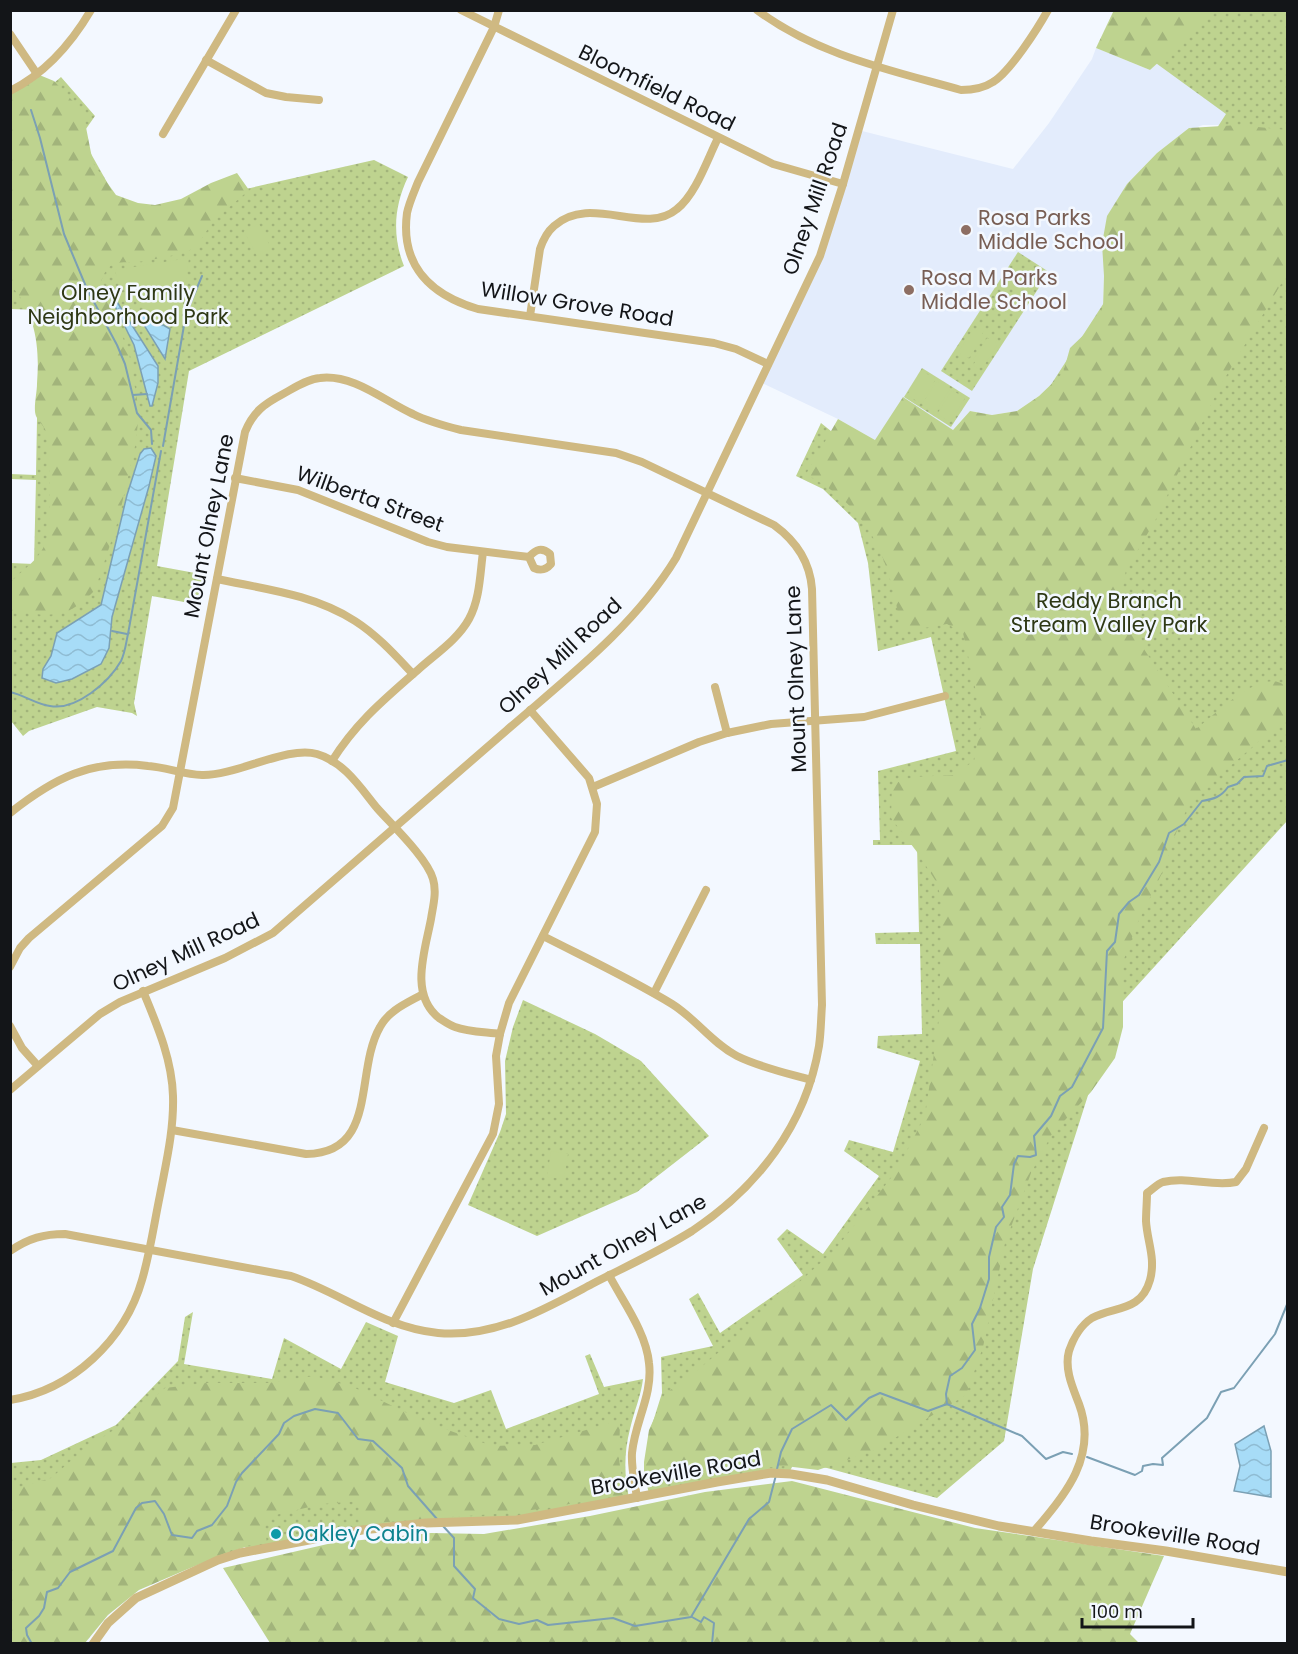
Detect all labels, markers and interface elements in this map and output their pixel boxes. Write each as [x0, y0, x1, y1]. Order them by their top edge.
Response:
street label: Bloomfield Road [574, 37, 741, 138]
street label: Olney Mill Road [775, 119, 854, 279]
place label: Rosa Parks Middle School [978, 203, 1124, 256]
marker: Rosa Parks Middle School [959, 223, 973, 237]
place label: Rosa M Parks Middle School [921, 263, 1067, 316]
street label: Willow Grove Road [479, 274, 676, 333]
park label: Olney Family Neighborhood Park [27, 278, 229, 331]
marker: Rosa M Parks Middle School [902, 283, 916, 297]
street label: Mount Olney Lane [176, 431, 241, 620]
street label: Wilberta Street [292, 458, 448, 539]
street label: Mount Olney Lane [778, 585, 813, 773]
park label: Reddy Branch Stream Valley Park [1011, 586, 1207, 639]
street label: Olney Mill Road [491, 591, 628, 721]
street label: Olney Mill Road [107, 905, 264, 998]
street label: Mount Olney Lane [534, 1187, 712, 1303]
street label: Brookeville Road [589, 1443, 763, 1502]
street label: Brookeville Road [1088, 1507, 1262, 1562]
place label: Oakley Cabin [288, 1519, 428, 1548]
marker: Oakley Cabin [269, 1527, 283, 1541]
scale bar [1082, 1591, 1193, 1629]
text: 100 m [1091, 1599, 1143, 1624]

